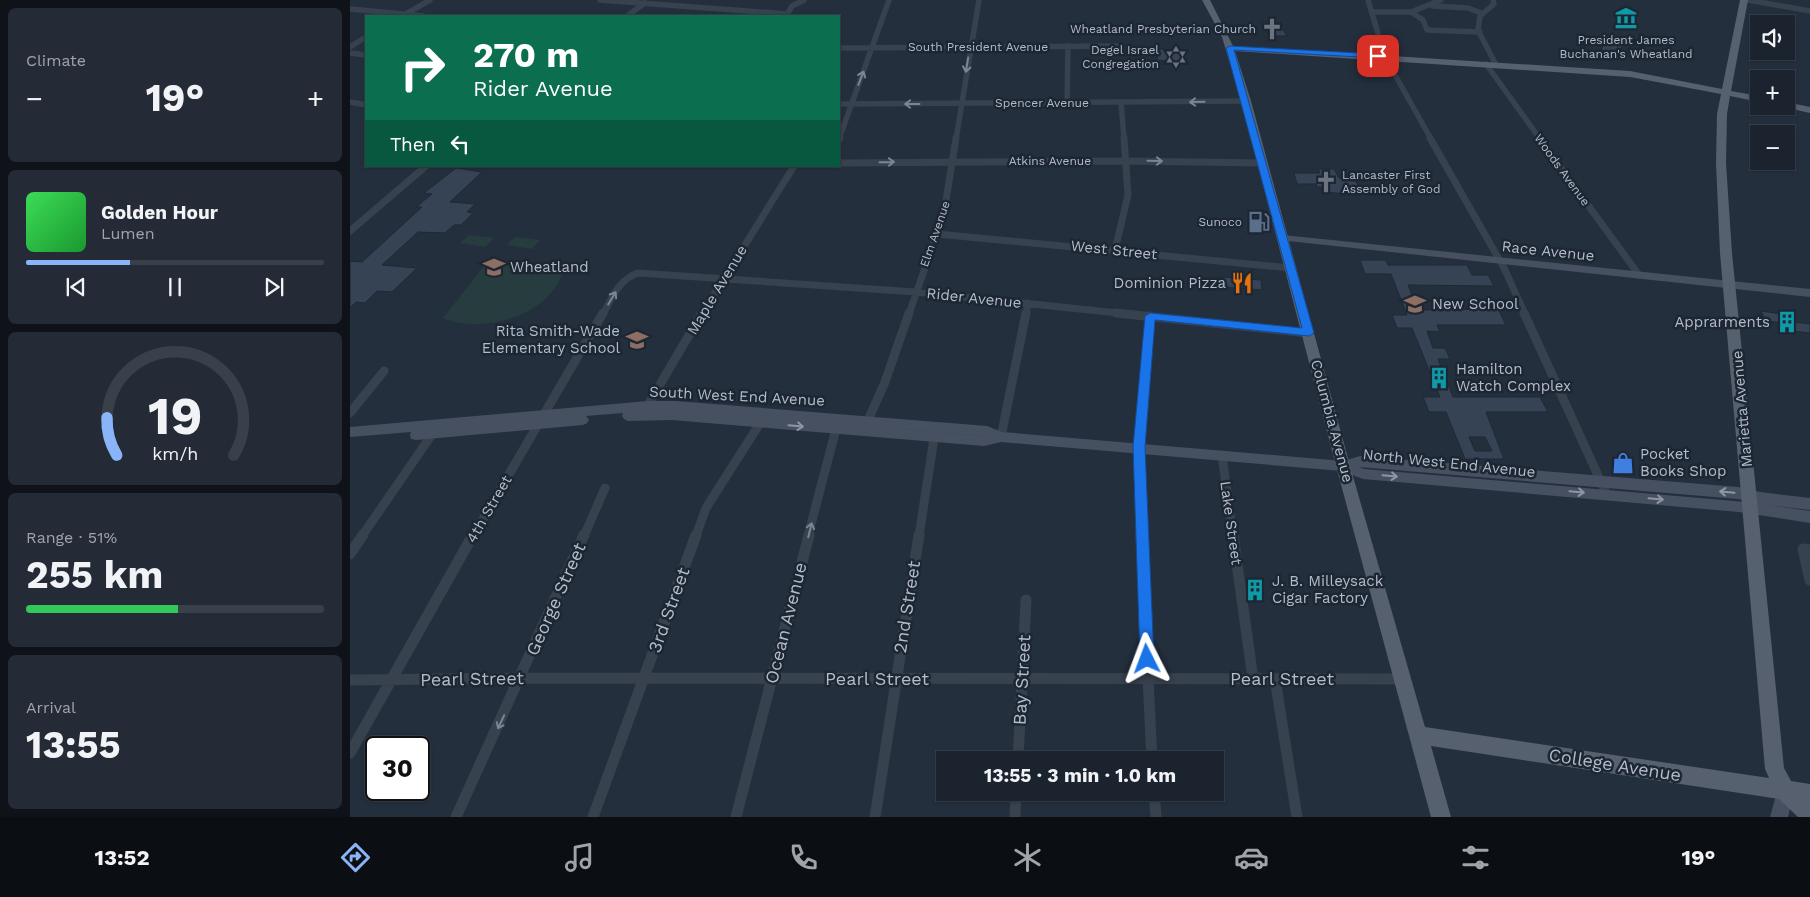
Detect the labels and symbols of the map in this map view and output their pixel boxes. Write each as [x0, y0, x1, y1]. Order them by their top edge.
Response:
museum icon: President James Buchanan's Wheatland [1613, 5, 1639, 31]
church icon: Wheatland Presbyterian Church [1259, 16, 1285, 42]
place label: Wheatland Presbyterian Church [1070, 22, 1256, 36]
place label: President James Buchanan's Wheatland [1559, 33, 1693, 61]
pin [1357, 35, 1399, 77]
street label: South President Avenue [908, 40, 1048, 54]
place label: Degel Israel Congregation [1082, 43, 1159, 71]
synagogue icon: Degel Israel Congregation [1163, 44, 1189, 70]
one-way arrow [962, 57, 972, 73]
one-way arrow [857, 71, 866, 86]
street label: Spencer Avenue [995, 96, 1089, 110]
one-way arrow [1189, 97, 1206, 107]
one-way arrow [904, 99, 920, 109]
street label: Woods Avenue [1531, 131, 1593, 209]
street label: Atkins Avenue [1009, 154, 1091, 168]
one-way arrow [1146, 156, 1163, 166]
one-way arrow [879, 157, 895, 167]
place label: Lancaster First Assembly of God [1342, 168, 1441, 196]
church icon: Lancaster First Assembly of God [1313, 169, 1339, 195]
street label: Elm Avenue [917, 199, 953, 269]
fuel station icon: Sunoco [1246, 209, 1272, 235]
place label: Sunoco [1198, 215, 1242, 229]
street label: West Street [1070, 237, 1159, 264]
street label: Race Avenue [1501, 237, 1595, 265]
street label: Maple Avenue [683, 242, 751, 338]
school or university icon: Wheatland [481, 254, 507, 280]
place label: Wheatland [510, 258, 589, 276]
restaurant icon: Dominion Pizza [1229, 270, 1255, 296]
place label: Dominion Pizza [1114, 274, 1226, 292]
street label: Rider Avenue [926, 284, 1022, 312]
school or university icon: New School [1402, 291, 1428, 317]
one-way arrow [607, 292, 617, 306]
place label: New School [1432, 295, 1519, 313]
building icon: Apprarments [1774, 309, 1800, 335]
place label: Apprarments [1674, 313, 1770, 331]
place label: Rita Smith-Wade Elementary School [482, 322, 620, 357]
school or university icon: Rita Smith-Wade Elementary School [624, 327, 650, 353]
street label: Marietta Avenue [1728, 350, 1756, 468]
street label: Columbia Avenue [1307, 358, 1357, 484]
place label: Hamilton Watch Complex [1456, 360, 1571, 395]
building icon: Hamilton Watch Complex [1426, 365, 1452, 391]
street label: South West End Avenue [649, 382, 825, 410]
one-way arrow [788, 421, 804, 431]
street label: North West End Avenue [1362, 445, 1536, 481]
place label: Pocket Books Shop [1640, 445, 1726, 480]
shop icon: Pocket Books Shop [1610, 450, 1636, 476]
street label: 4th Street [462, 471, 516, 546]
one-way arrow [1382, 472, 1398, 481]
street label: Lake Street [1216, 480, 1246, 567]
one-way arrow [1720, 487, 1736, 497]
one-way arrow [1568, 488, 1584, 497]
one-way arrow [1647, 494, 1663, 504]
one-way arrow [805, 522, 815, 538]
street label: George Street [521, 539, 590, 659]
street label: 2nd Street [889, 559, 924, 655]
street label: Ocean Avenue [760, 560, 811, 686]
street label: 3rd Street [643, 564, 694, 655]
place label: J. B. Milleysack Cigar Factory [1272, 572, 1384, 607]
building icon: J. B. Milleysack Cigar Factory [1242, 577, 1268, 603]
position arrow [1120, 632, 1172, 684]
street label: Bay Street [1009, 634, 1034, 726]
street label: Pearl Street [420, 667, 525, 690]
street label: Pearl Street [825, 668, 929, 689]
street label: Pearl Street [1230, 668, 1334, 689]
one-way arrow [496, 714, 505, 729]
speed limit sign: 30 [365, 736, 430, 801]
street label: College Avenue [1547, 744, 1683, 785]

